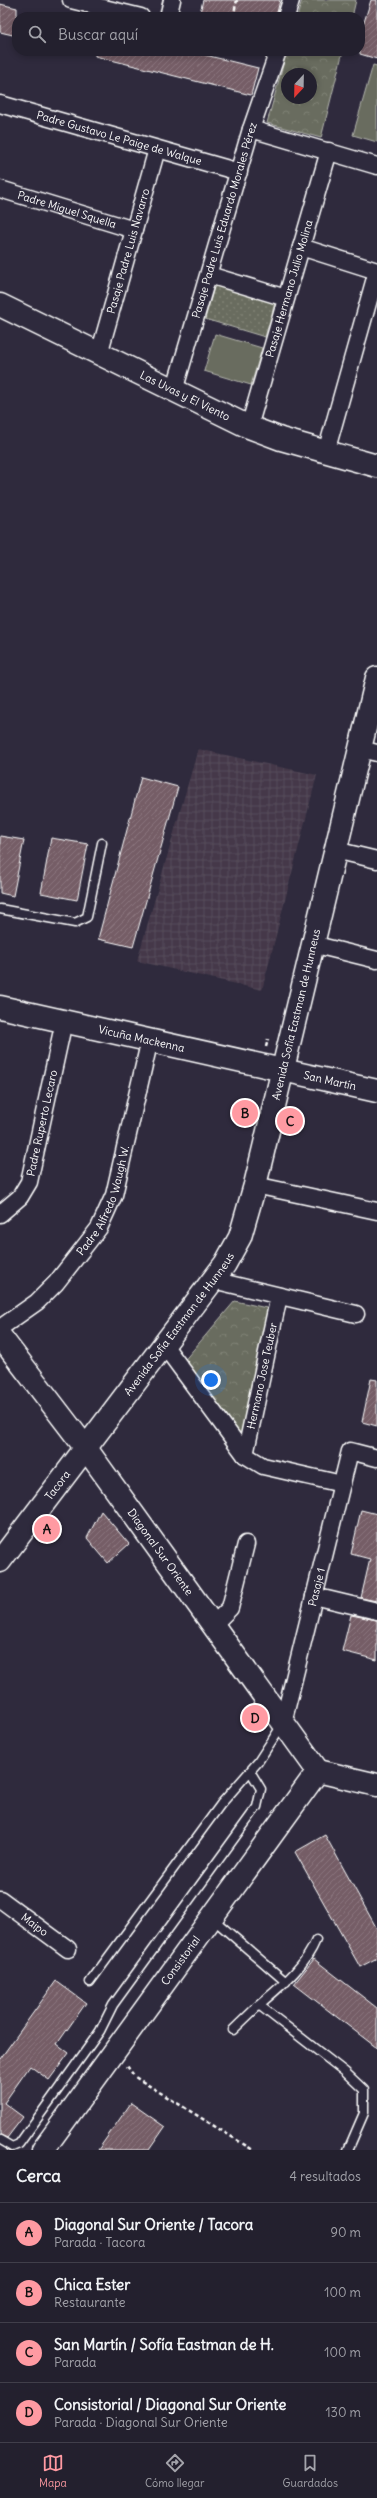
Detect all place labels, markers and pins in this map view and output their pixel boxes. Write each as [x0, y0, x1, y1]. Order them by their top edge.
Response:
pin: B [232, 1098, 258, 1128]
pin: C [277, 1106, 303, 1136]
pin: A [34, 1514, 60, 1544]
pin: D [242, 1703, 268, 1733]

